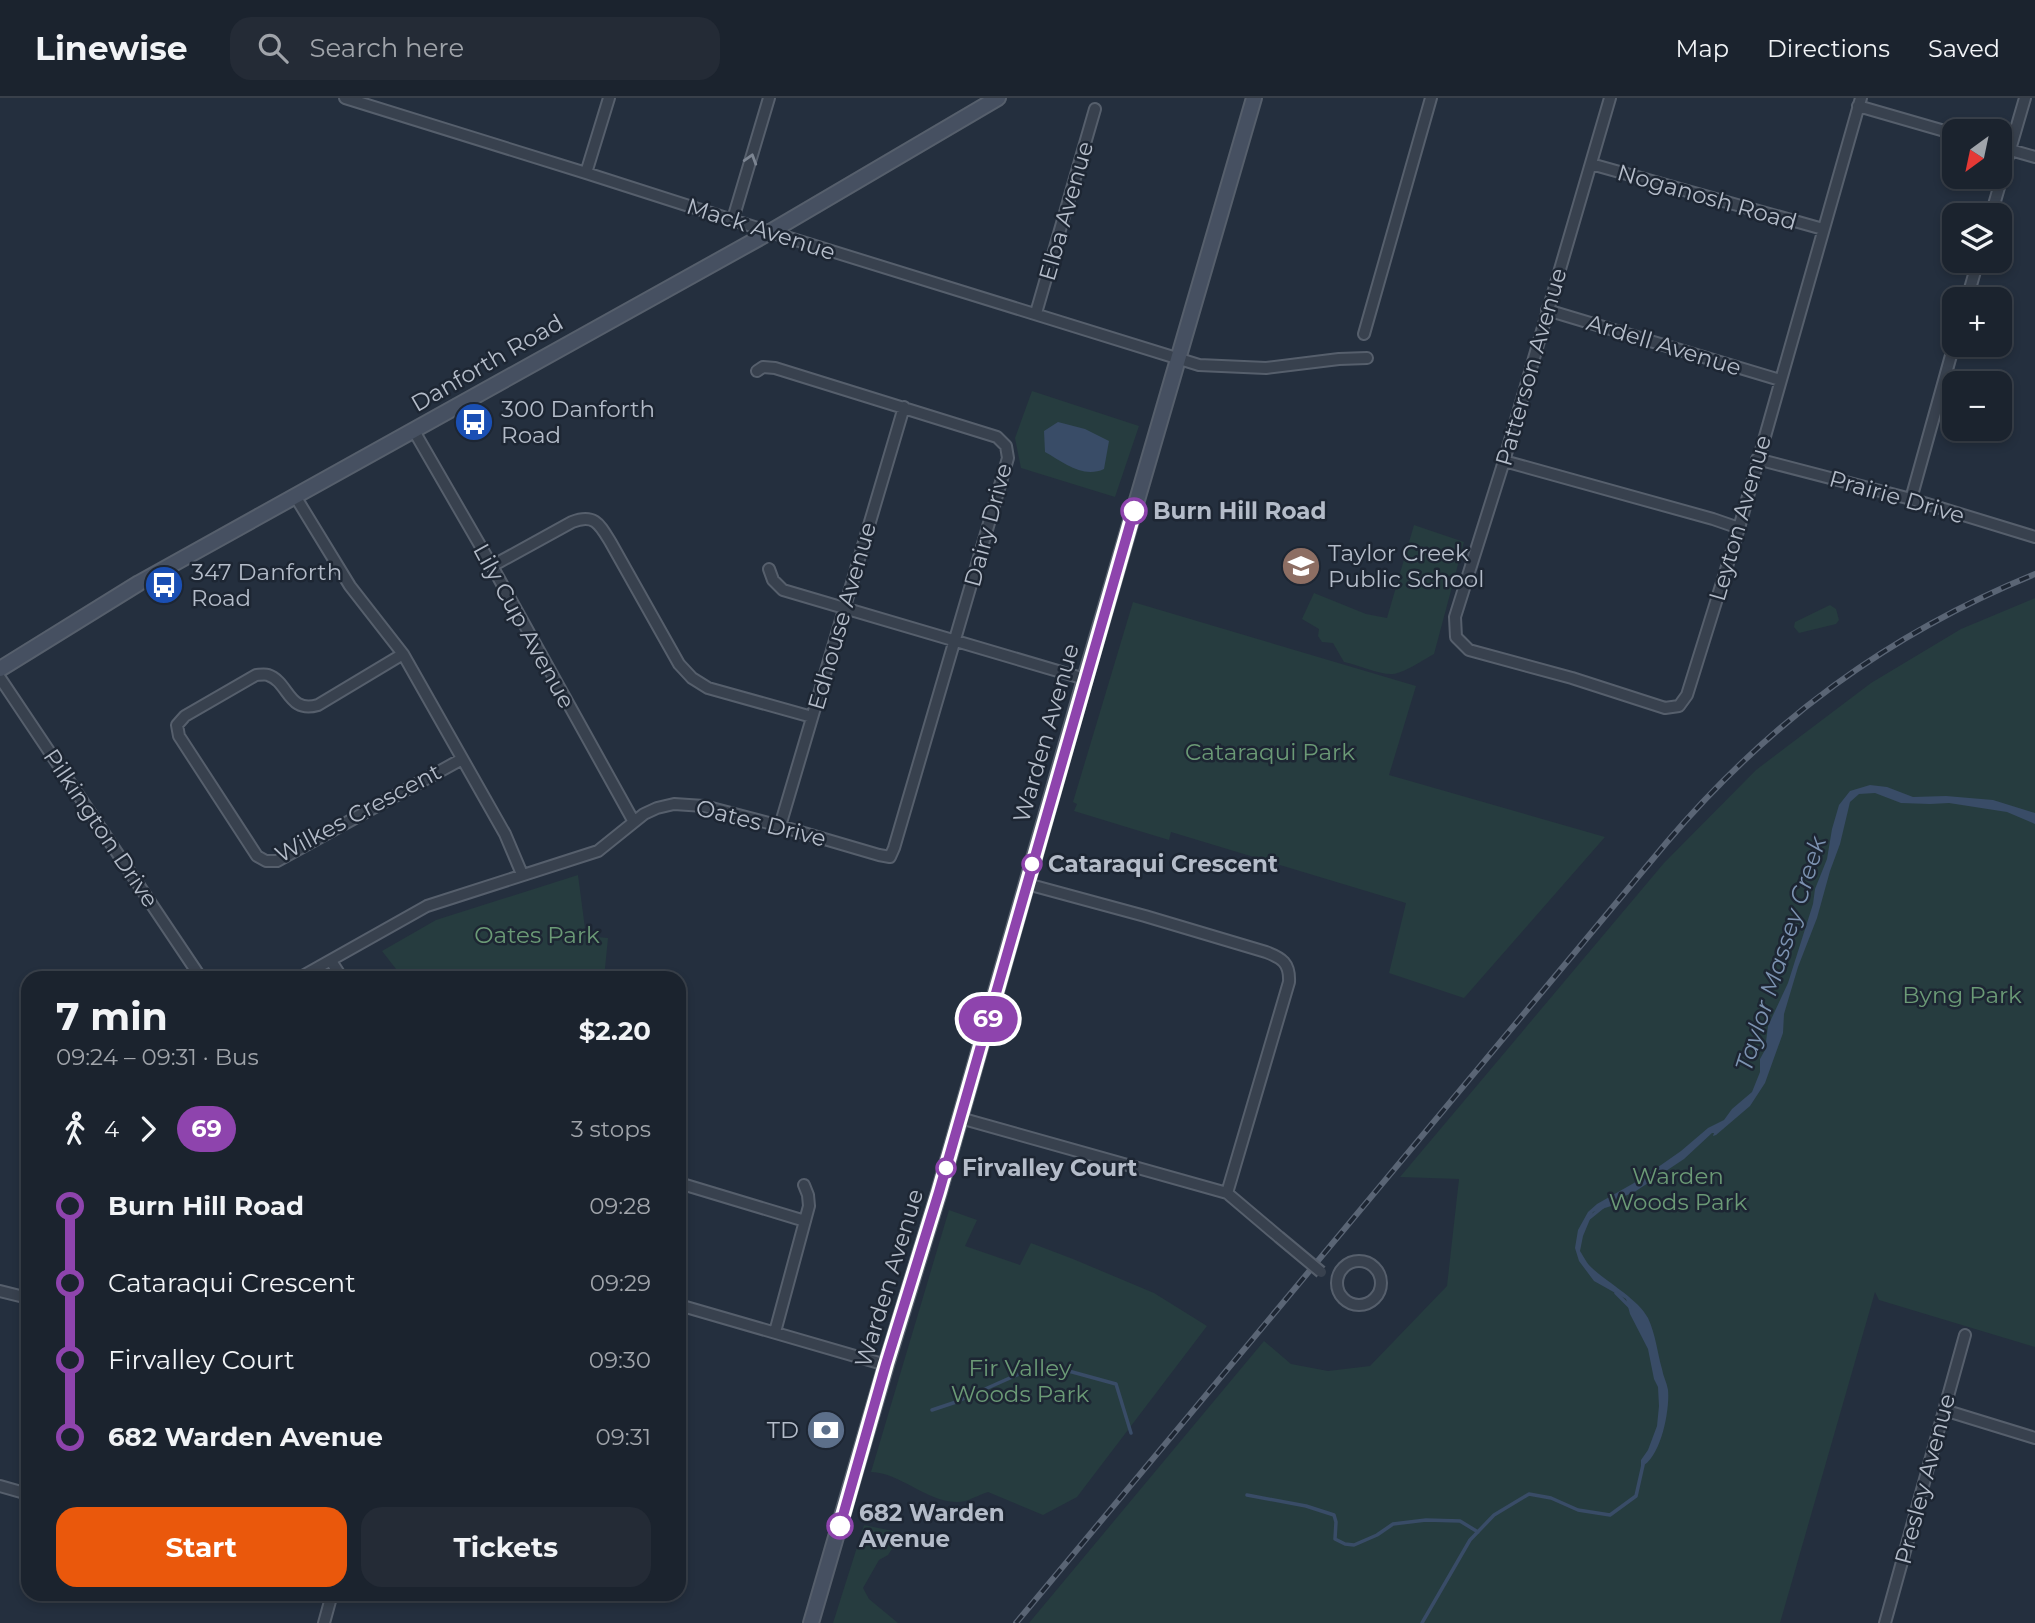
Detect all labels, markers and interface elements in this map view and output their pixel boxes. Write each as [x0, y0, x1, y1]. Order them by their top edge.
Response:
search box [230, 17, 720, 80]
text: Linewise [35, 28, 188, 68]
icon: search [254, 29, 292, 67]
text: Search here [310, 32, 464, 64]
text: Map [1676, 34, 1729, 63]
text: Directions [1767, 34, 1890, 63]
text: Saved [1928, 34, 2000, 63]
north arrow [1942, 119, 2012, 189]
map controls [1942, 119, 2012, 441]
street label: Elba Avenue [1033, 138, 1099, 284]
one-way arrow [743, 153, 758, 165]
street label: Noganosh Road [1614, 158, 1800, 236]
street label: Mack Avenue [683, 192, 839, 266]
button: layers [1942, 203, 2012, 273]
street label: Patterson Avenue [1489, 265, 1573, 469]
button: + [1942, 287, 2012, 357]
street label: Danforth Road [406, 308, 568, 418]
street label: Ardell Avenue [1583, 308, 1745, 382]
button: − [1942, 371, 2012, 441]
place label: 300 Danforth Road [501, 395, 655, 449]
bus stop icon: 300 Danforth Road [453, 401, 495, 443]
street label: Leyton Avenue [1703, 432, 1777, 604]
street label: Dairy Drive [958, 460, 1018, 590]
street label: Prairie Drive [1826, 464, 1968, 530]
place label: Burn Hill Road [1153, 497, 1326, 525]
marker: Burn Hill Road [1121, 498, 1147, 524]
street label: Edhouse Avenue [802, 519, 882, 713]
street label: Lily Cup Avenue [467, 539, 581, 713]
place label: Taylor Creek Public School [1328, 539, 1484, 593]
school or university icon: Taylor Creek Public School [1280, 545, 1322, 587]
place label: 347 Danforth Road [191, 558, 342, 612]
bus stop icon: 347 Danforth Road [143, 564, 185, 606]
street label: Warden Avenue [1007, 640, 1085, 826]
park label: Cataraqui Park [1185, 738, 1355, 766]
street label: Pilkington Drive [38, 743, 164, 913]
street label: Wilkes Crescent [270, 757, 446, 869]
street label: Oates Drive [693, 793, 829, 853]
water label: Taylor Massey Creek [1729, 831, 1833, 1075]
place label: Cataraqui Crescent [1048, 850, 1278, 878]
marker: Cataraqui Crescent [1022, 854, 1042, 874]
park label: Oates Park [474, 921, 600, 949]
park label: Byng Park [1902, 981, 2022, 1009]
text: 7 min [56, 993, 168, 1040]
line badge: 69 [956, 996, 1020, 1042]
text: 69 [973, 1004, 1003, 1033]
text: $2.20 [579, 1015, 651, 1047]
text: 09:24 – 09:31 · Bus [56, 1043, 259, 1071]
icon: walk [56, 1110, 94, 1148]
icon: forward [129, 1110, 167, 1148]
text: 69 [191, 1114, 222, 1143]
text: 4 [104, 1115, 119, 1143]
text: 3 stops [571, 1115, 651, 1143]
place label: Firvalley Court [962, 1154, 1137, 1182]
marker: Firvalley Court [936, 1158, 956, 1178]
park label: Warden Woods Park [1609, 1162, 1748, 1216]
street label: Warden Avenue [849, 1186, 929, 1370]
text: Burn Hill Road [108, 1190, 304, 1222]
text: 09:28 [589, 1192, 651, 1220]
text: Cataraqui Crescent [108, 1267, 356, 1299]
text: 09:29 [590, 1269, 651, 1297]
text: Firvalley Court [108, 1344, 295, 1376]
text: 09:30 [589, 1346, 651, 1374]
park label: Fir Valley Woods Park [951, 1354, 1090, 1408]
street label: Presley Avenue [1889, 1391, 1961, 1567]
bank icon: TD [805, 1409, 847, 1451]
place label: TD [767, 1416, 799, 1444]
text: 682 Warden Avenue [108, 1421, 383, 1453]
text: 09:31 [596, 1423, 651, 1451]
place label: 682 Warden Avenue [858, 1499, 1005, 1553]
button: Start [56, 1507, 347, 1587]
button: Tickets [361, 1507, 651, 1587]
marker: 682 Warden Avenue [827, 1513, 853, 1539]

